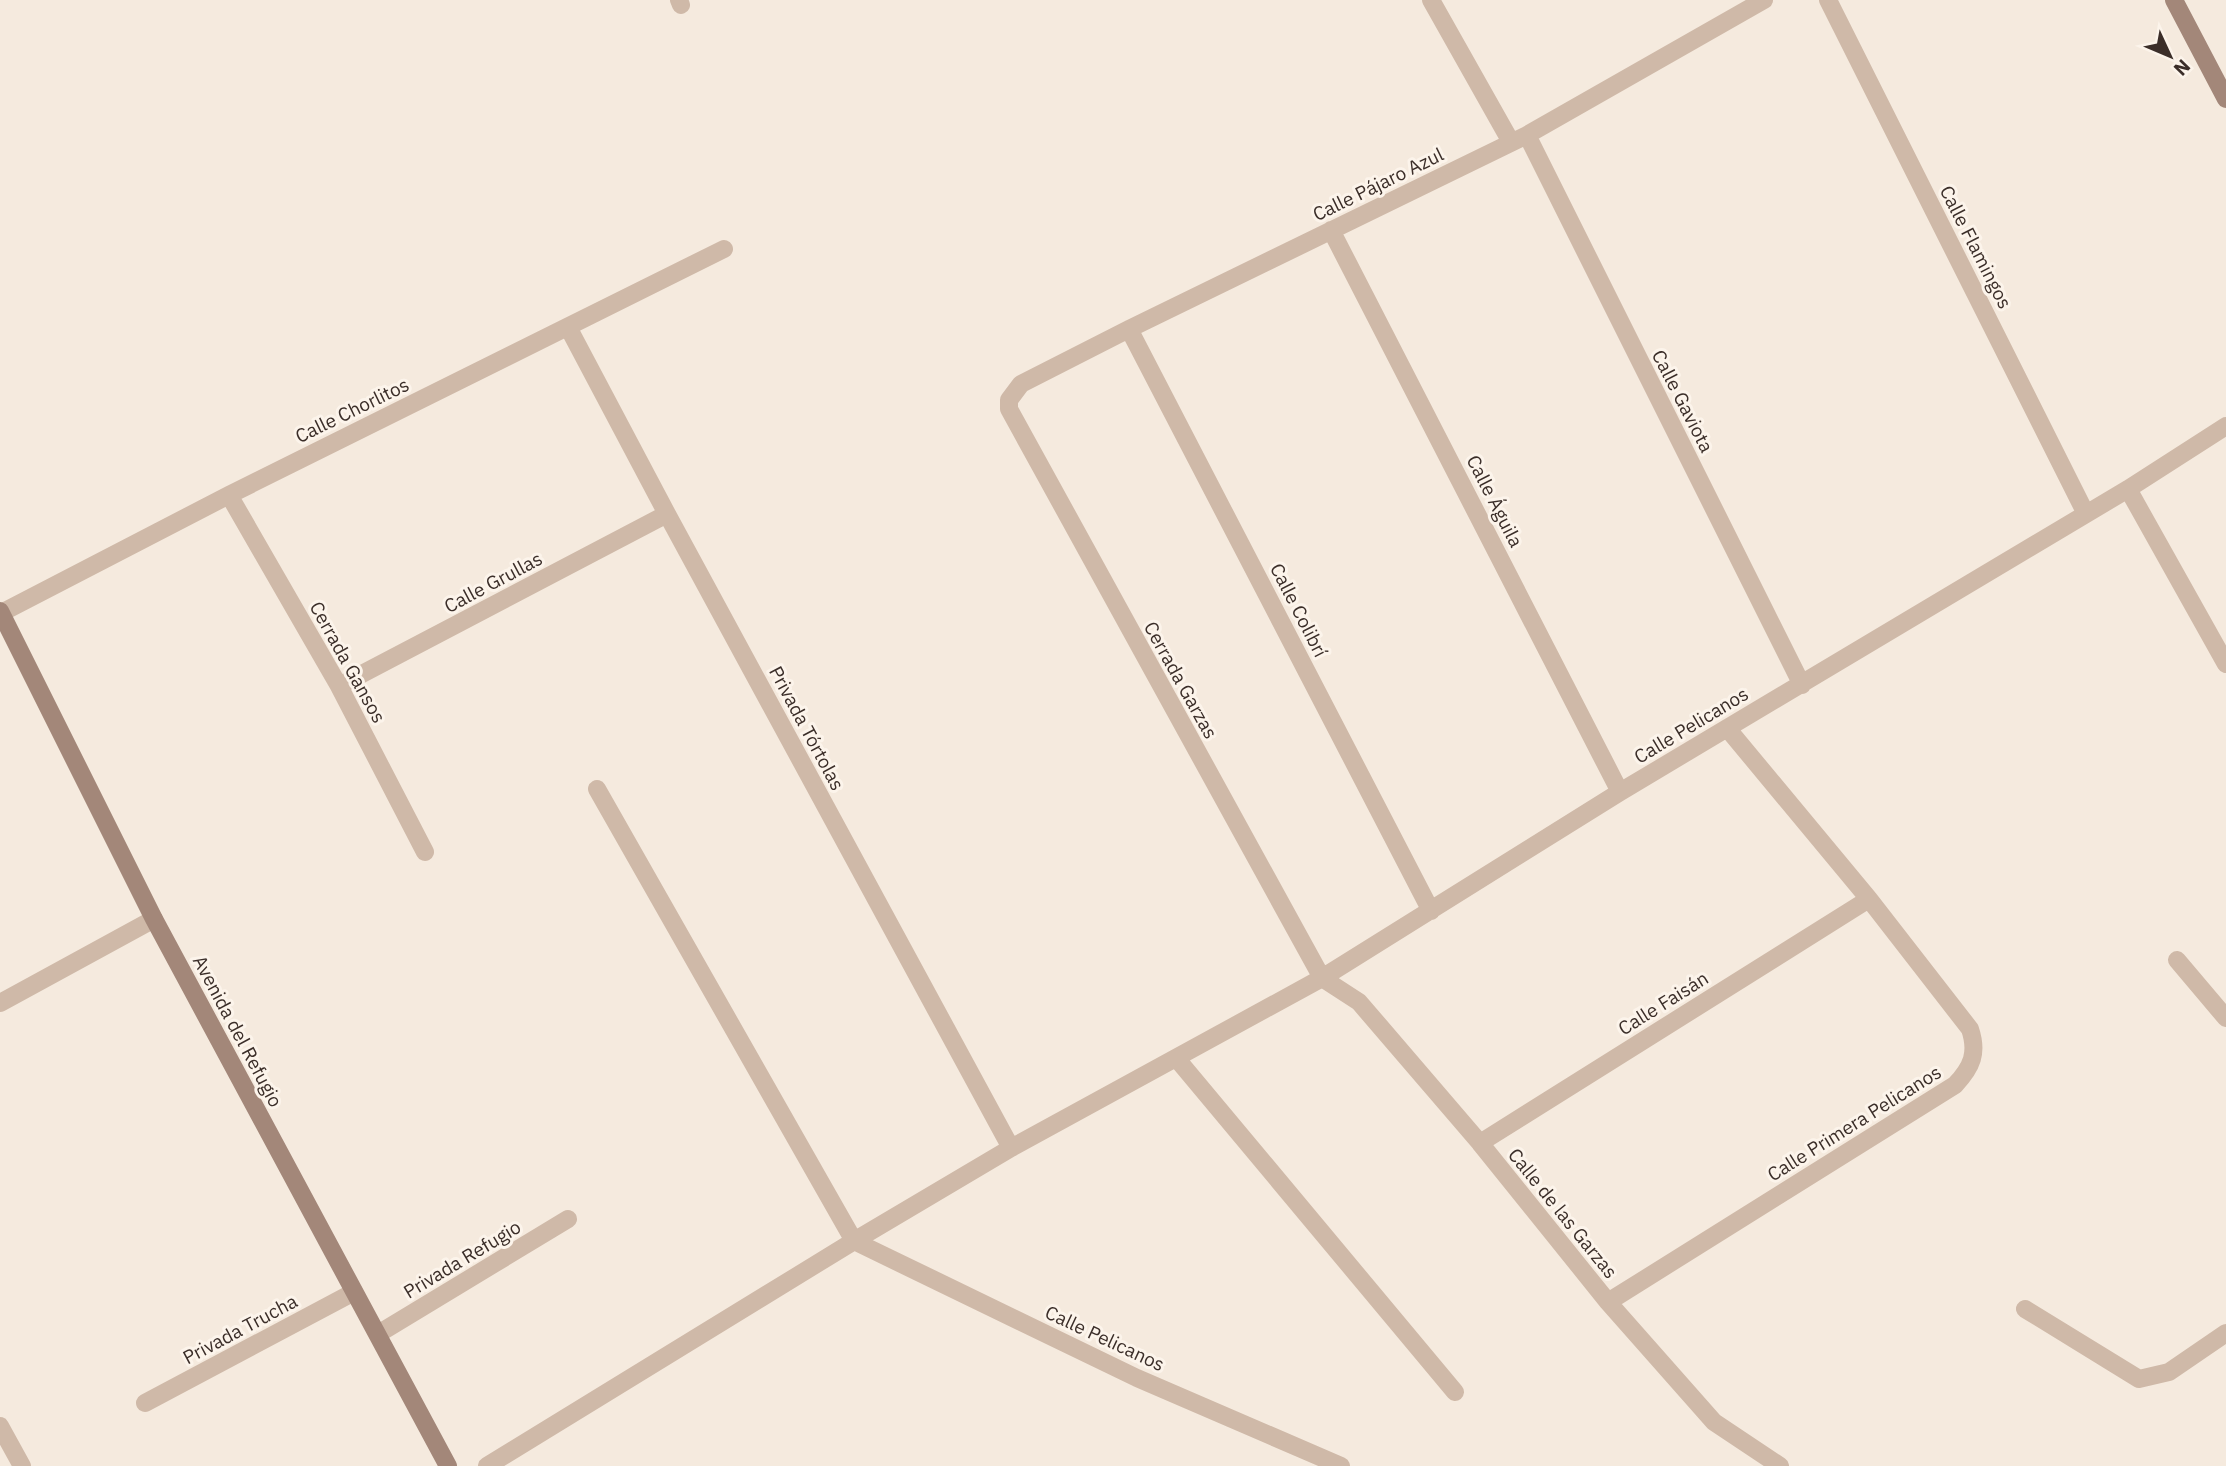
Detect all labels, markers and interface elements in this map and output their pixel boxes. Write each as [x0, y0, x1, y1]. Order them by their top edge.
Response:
north arrow [2135, 21, 2205, 91]
text: N [2169, 55, 2196, 81]
street label: Calle Pájaro Azul [1309, 142, 1447, 226]
street label: Calle Flamingos [1935, 181, 2017, 313]
street label: Calle Gaviota [1647, 346, 1719, 456]
street label: Calle Chorlitos [291, 372, 413, 448]
street label: Calle Águila [1462, 451, 1528, 551]
street label: Calle Grullas [440, 546, 546, 618]
street label: Calle Colibrí [1265, 559, 1333, 661]
street label: Cerrada Gansos [305, 597, 391, 727]
street label: Cerrada Garzas [1139, 617, 1223, 743]
street label: Privada Tórtolas [764, 662, 850, 794]
street label: Calle Pelicanos [1630, 681, 1752, 769]
street label: Avenida del Refugio [188, 951, 288, 1111]
street label: Calle Faisán [1613, 966, 1713, 1040]
street label: Calle Primera Pelicanos [1763, 1060, 1945, 1186]
street label: Calle de las Garzas [1503, 1143, 1623, 1283]
street label: Privada Refugio [399, 1215, 525, 1303]
street label: Privada Trucha [179, 1289, 301, 1369]
street label: Calle Pelicanos [1041, 1300, 1169, 1376]

